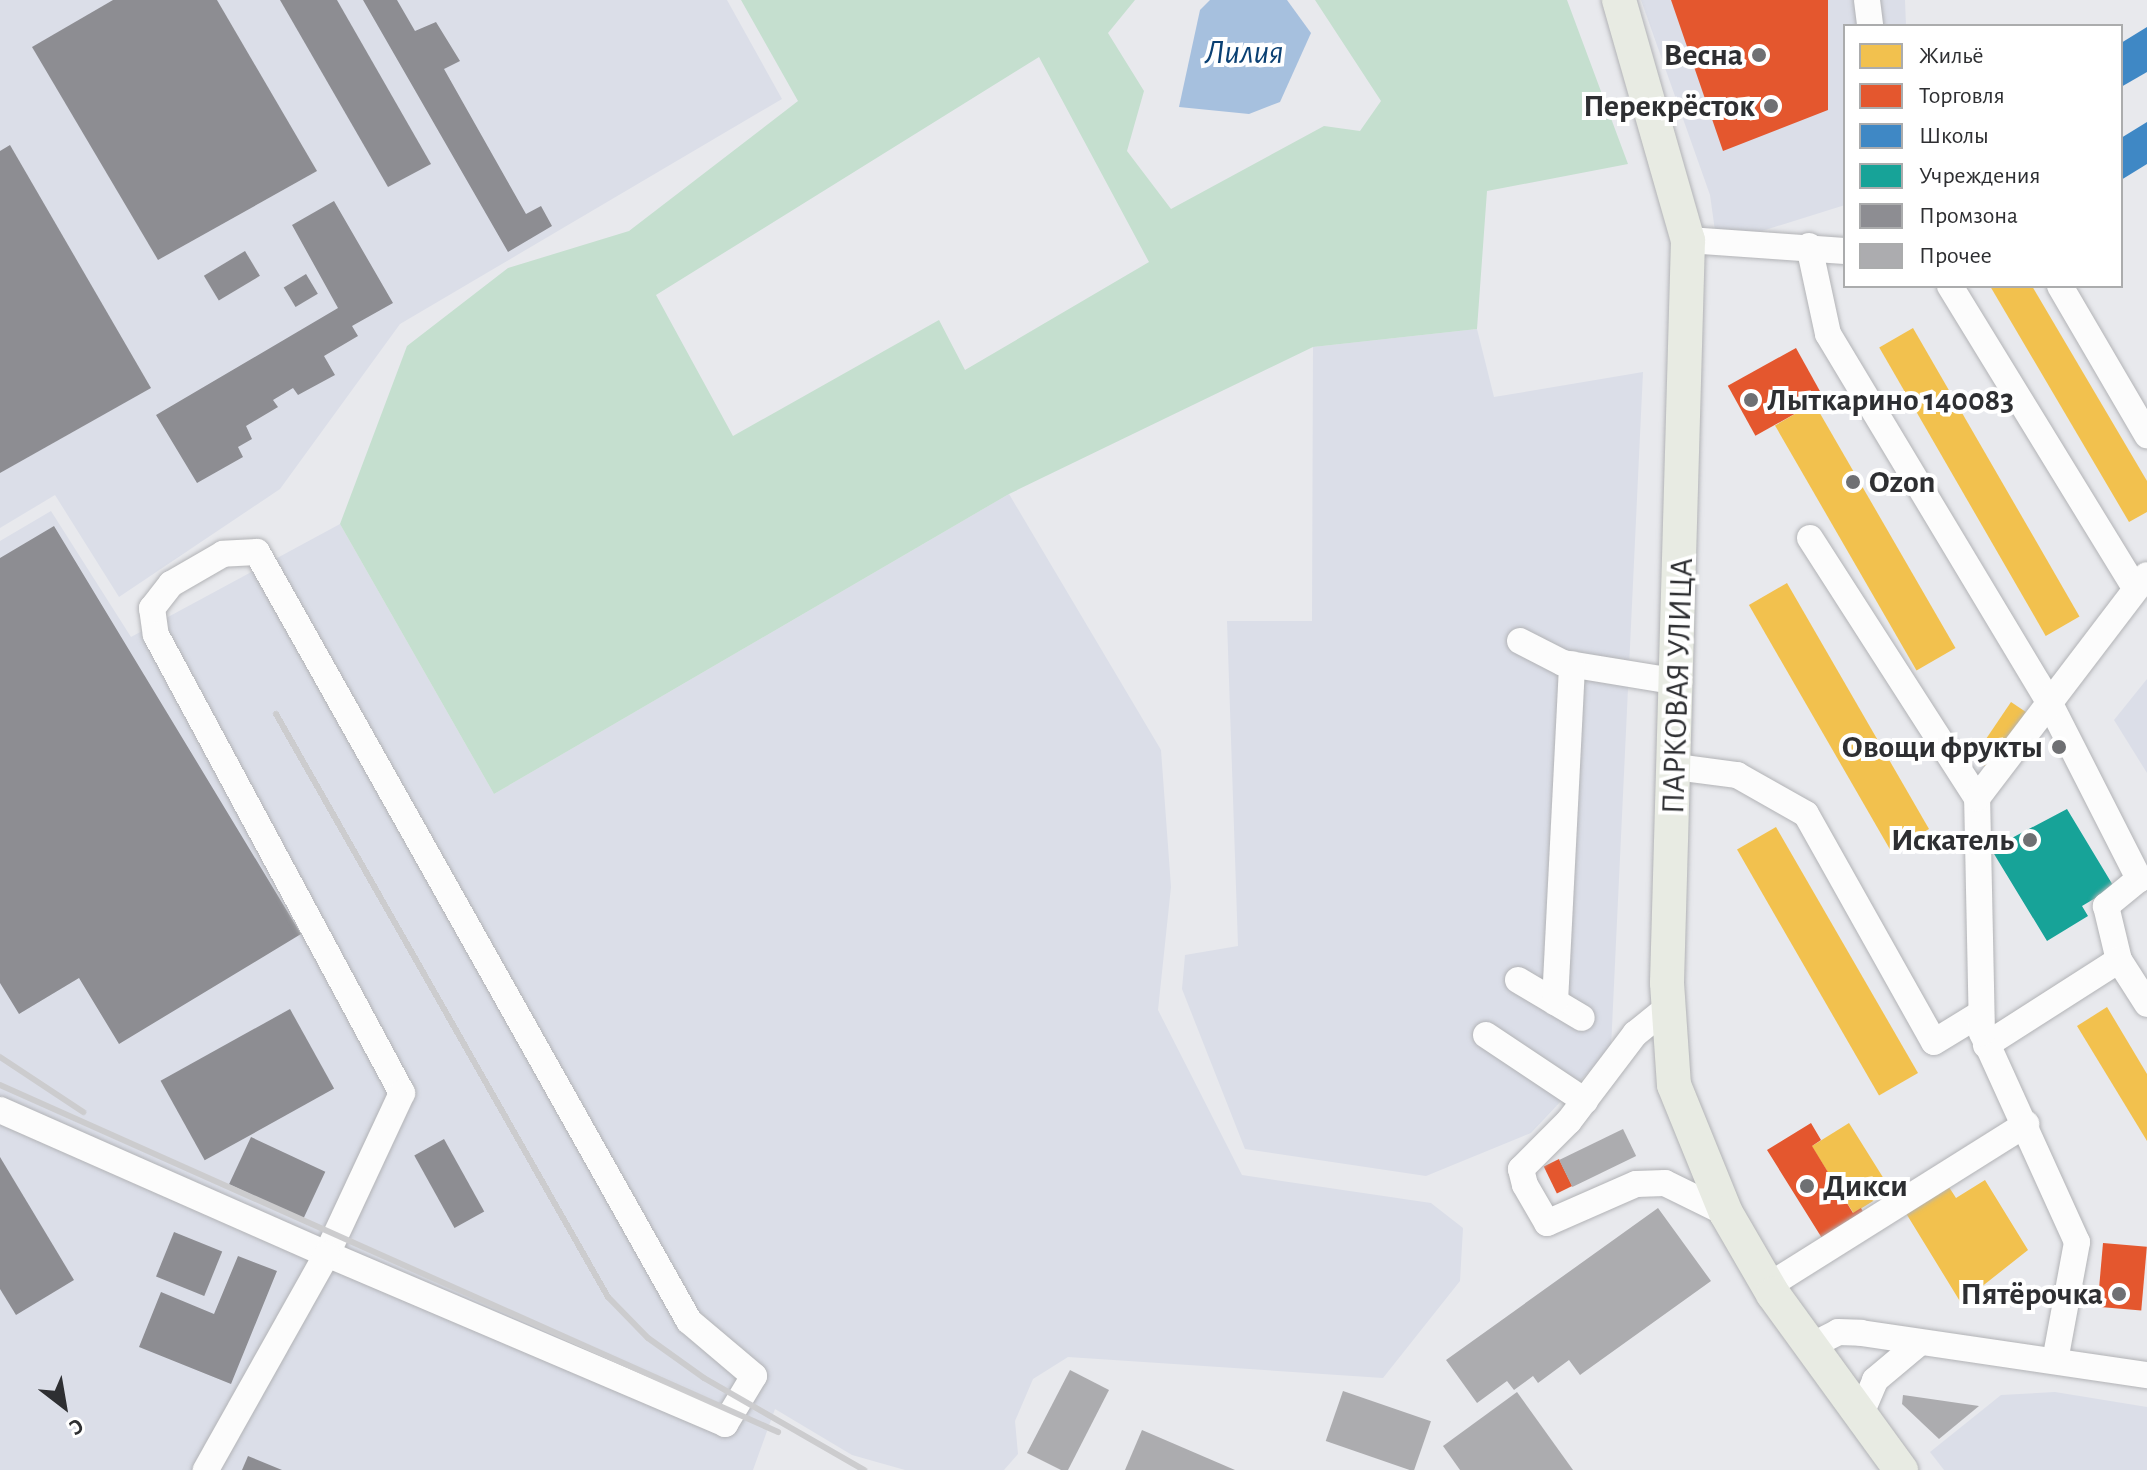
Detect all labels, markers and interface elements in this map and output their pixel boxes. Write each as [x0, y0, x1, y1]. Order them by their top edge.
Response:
legend [1843, 24, 2123, 288]
water label: Лилия [1205, 34, 1283, 74]
place label: Весна [1664, 36, 1743, 74]
text: Жильё [1919, 44, 1984, 68]
marker: Весна [1750, 46, 1768, 64]
text: Торговля [1919, 84, 2005, 108]
place label: Перекрёсток [1583, 87, 1755, 125]
marker: Перекрёсток [1762, 97, 1780, 115]
text: Школы [1919, 124, 1989, 148]
text: Учреждения [1919, 164, 2041, 188]
text: Промзона [1919, 204, 2018, 228]
text: Прочее [1919, 244, 1992, 268]
place label: Лыткарино 140083 [1767, 381, 2014, 419]
marker: Лыткарино 140083 [1742, 391, 1760, 409]
place label: Ozon [1869, 463, 1935, 501]
marker: Ozon [1844, 473, 1862, 491]
street label: ПАРКОВАЯ УЛИЦА [1654, 557, 1702, 815]
place label: Овощи фрукты [1842, 728, 2043, 766]
marker: Овощи фрукты [2050, 738, 2068, 756]
place label: Искатель [1891, 821, 2014, 859]
marker: Искатель [2021, 831, 2039, 849]
place label: Дикси [1823, 1167, 1908, 1205]
marker: Дикси [1798, 1177, 1816, 1195]
place label: Пятёрочка [1960, 1275, 2103, 1313]
marker: Пятёрочка [2110, 1285, 2128, 1303]
north arrow [24, 1366, 104, 1446]
text: С [65, 1414, 87, 1439]

